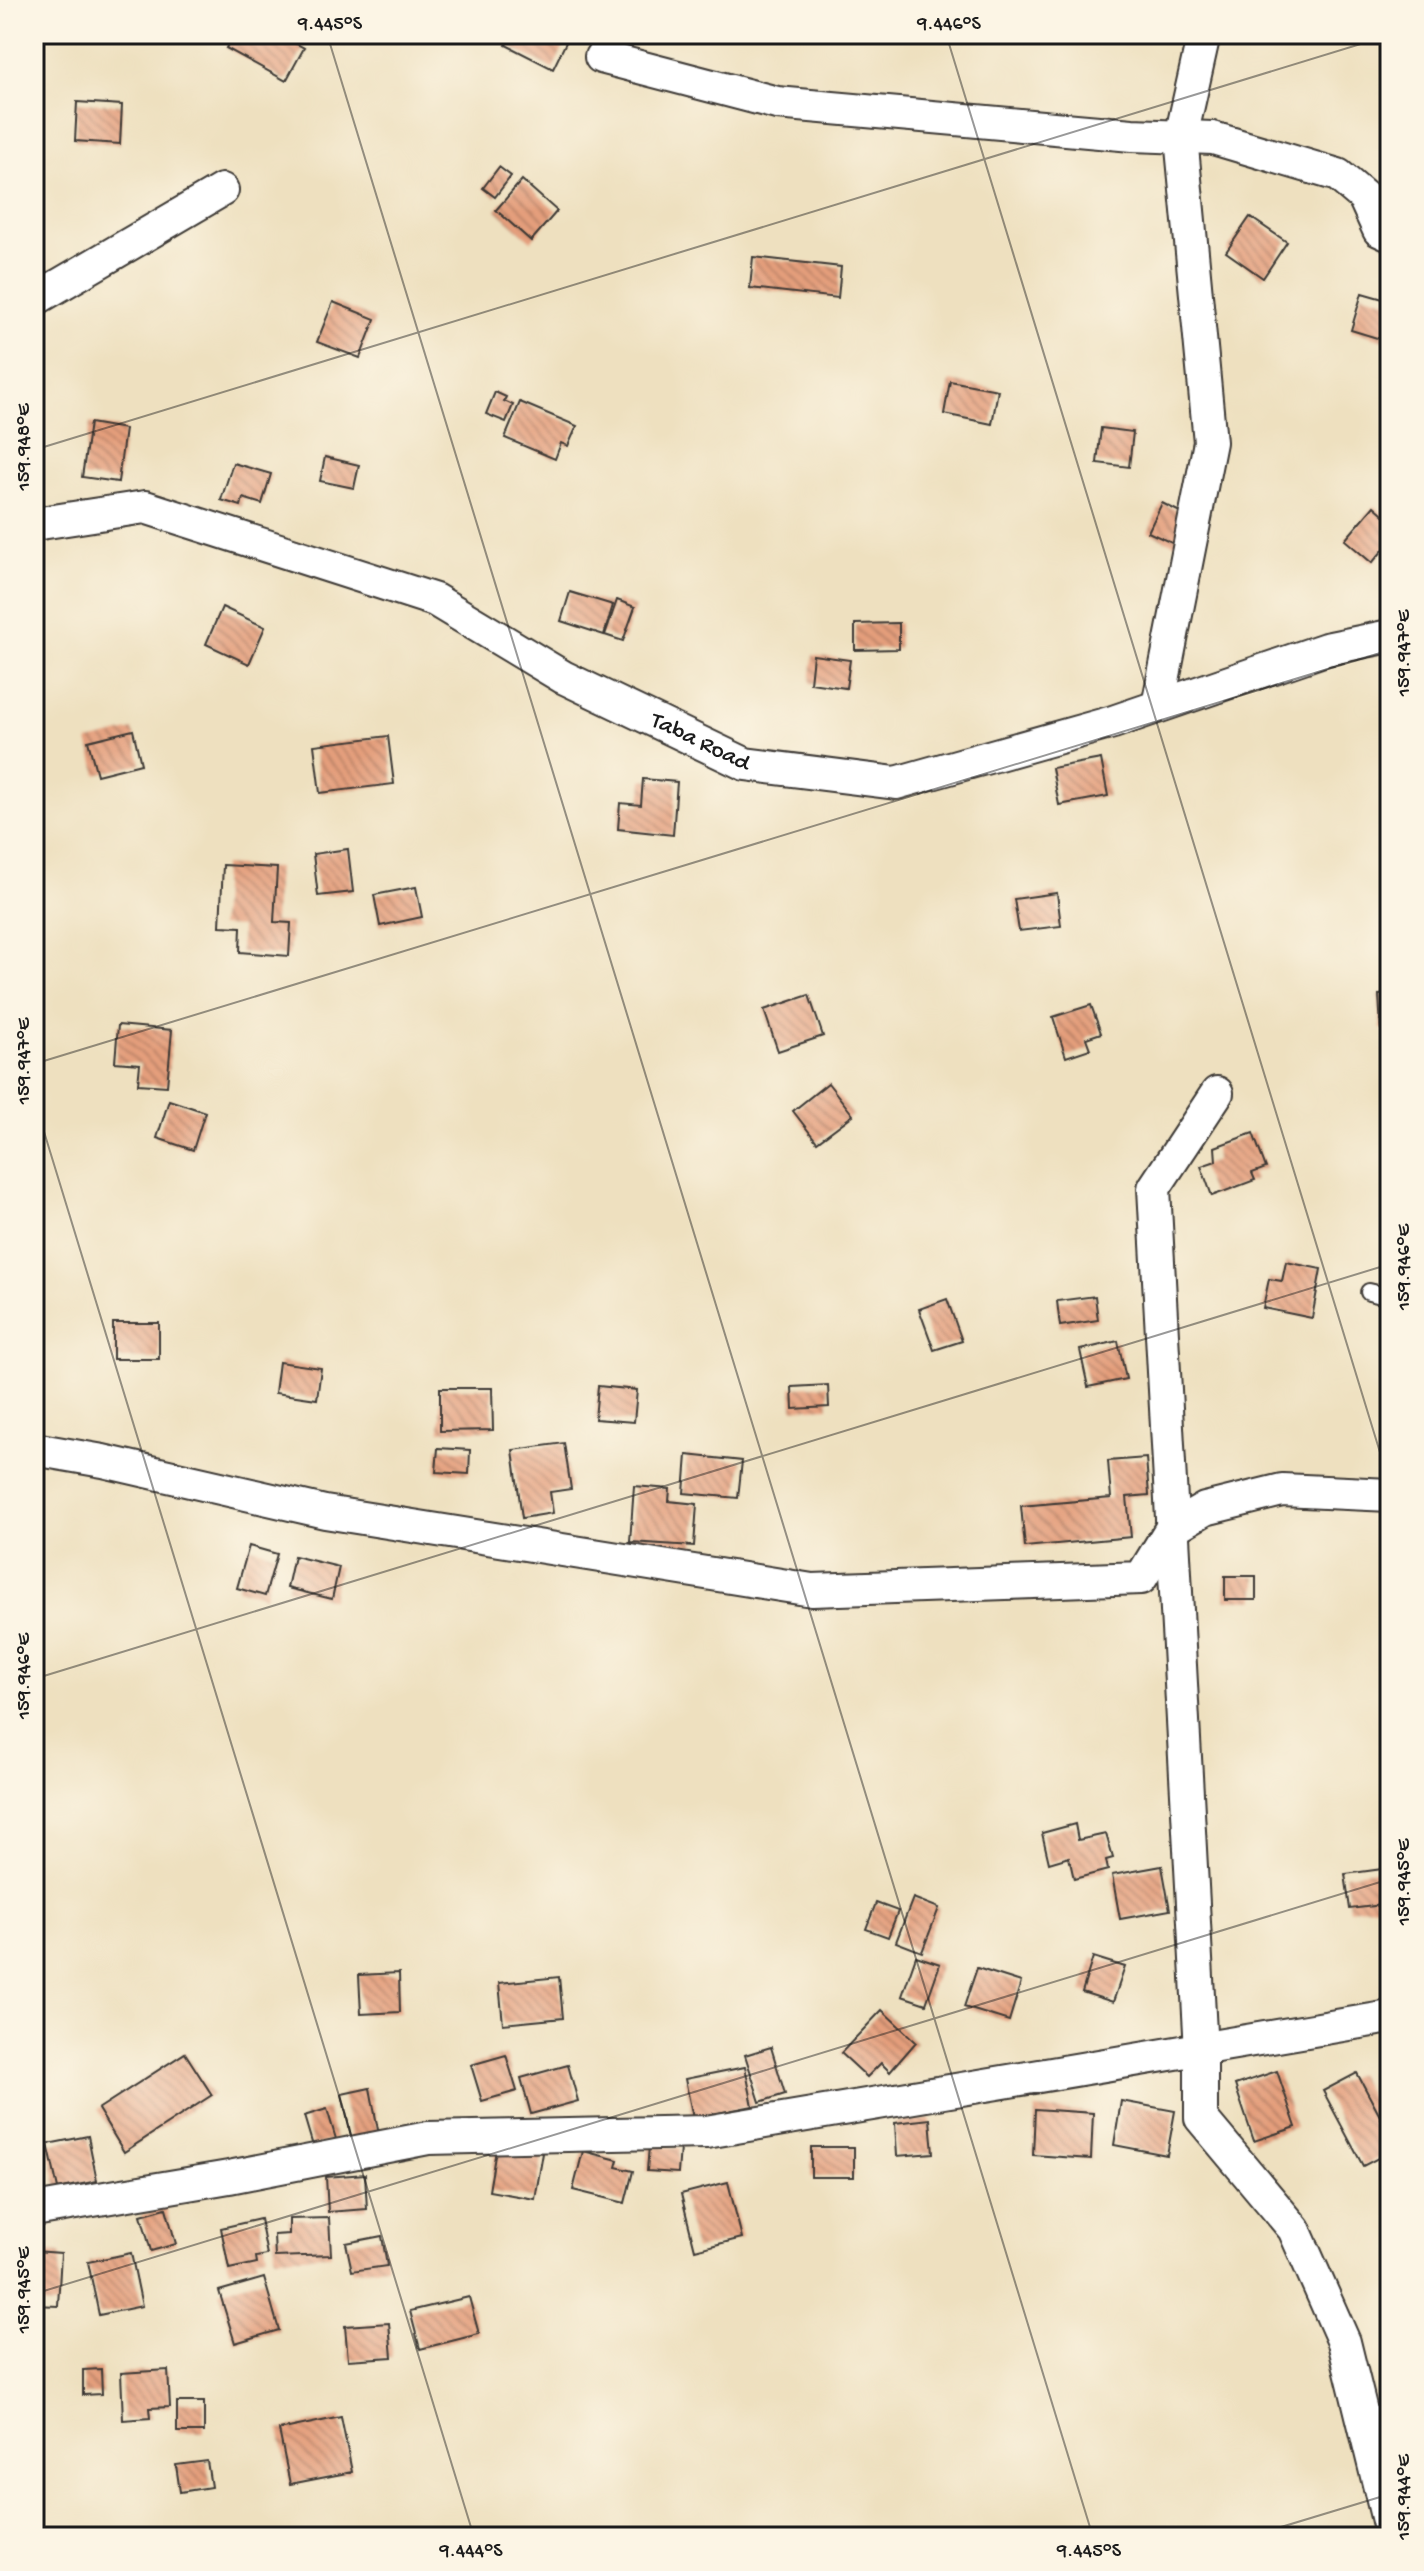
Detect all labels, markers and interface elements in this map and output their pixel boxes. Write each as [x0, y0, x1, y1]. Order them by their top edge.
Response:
text: 9.445°S [297, 14, 363, 37]
text: 9.446°S [916, 14, 982, 37]
text: 159.948°E [14, 402, 37, 491]
text: 159.947°E [1394, 608, 1417, 697]
street label: Taba Road [644, 706, 756, 779]
text: 159.947°E [14, 1016, 37, 1105]
text: 159.946°E [1394, 1222, 1417, 1311]
text: 159.946°E [14, 1631, 37, 1720]
text: 159.945°E [1394, 1837, 1417, 1926]
text: 159.945°E [14, 2245, 37, 2334]
text: 159.944°E [1394, 2453, 1417, 2541]
text: 9.444°S [439, 2541, 503, 2564]
text: 9.445°S [1056, 2541, 1122, 2564]

